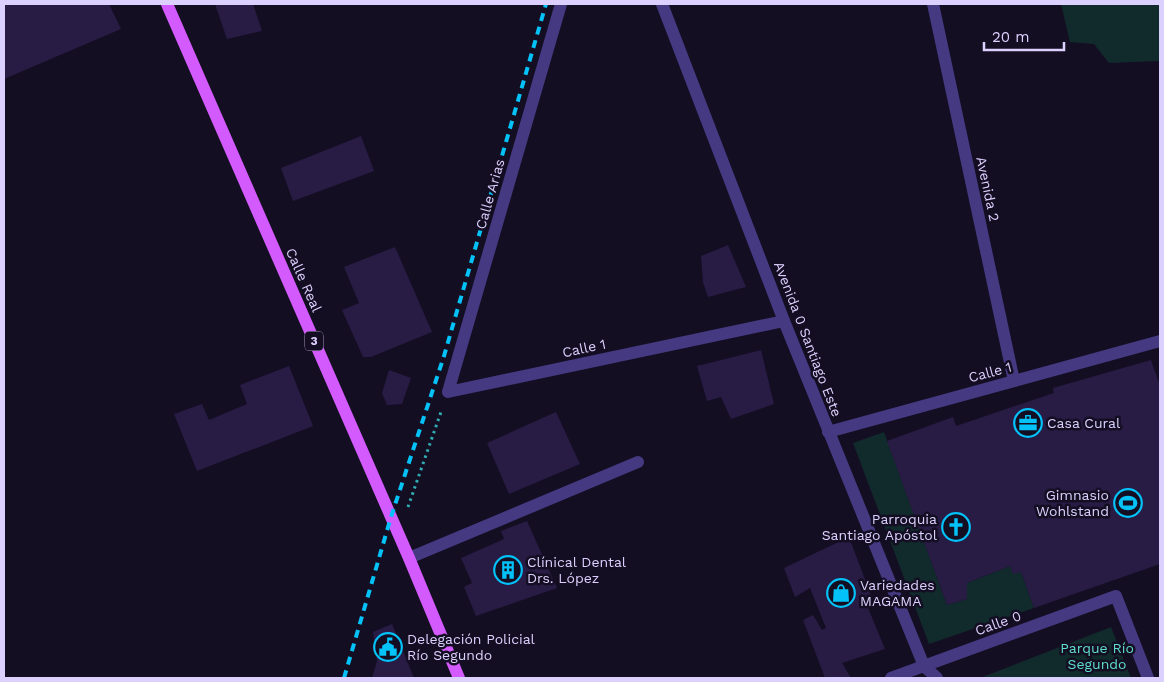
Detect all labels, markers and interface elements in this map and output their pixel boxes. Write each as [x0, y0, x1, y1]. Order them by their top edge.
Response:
scale bar [984, 20, 1064, 52]
text: 20 m [992, 28, 1030, 46]
street label: Avenida 2 [973, 155, 1003, 223]
street label: Calle Arias [472, 157, 508, 231]
street label: Calle Real [283, 246, 325, 315]
street label: Avenida 0 Santiago Este [771, 259, 845, 419]
road number: 3 [305, 332, 323, 351]
street label: Calle 1 [561, 336, 607, 360]
street label: Calle 1 [967, 359, 1013, 385]
office icon: Casa Cural [1013, 408, 1043, 438]
place label: Casa Cural [1047, 415, 1121, 431]
place label: Gimnasio Wohlstand [1036, 487, 1109, 519]
sports icon: Gimnasio Wohlstand [1113, 488, 1143, 518]
place label: Parroquia Santiago Apóstol [822, 511, 938, 543]
church icon: Parroquia Santiago Apóstol [941, 512, 971, 542]
place label: Clínical Dental Drs. López [527, 554, 627, 586]
building icon: Clínical Dental Drs. López [493, 555, 523, 585]
place label: Variedades MAGAMA [860, 577, 935, 609]
shop icon: Variedades MAGAMA [826, 578, 856, 608]
street label: Calle 0 [973, 607, 1023, 639]
place label: Delegación Policial Río Segundo [407, 631, 536, 663]
public building icon: Delegación Policial Río Segundo [373, 632, 403, 662]
park label: Parque Río Segundo [1060, 640, 1134, 672]

